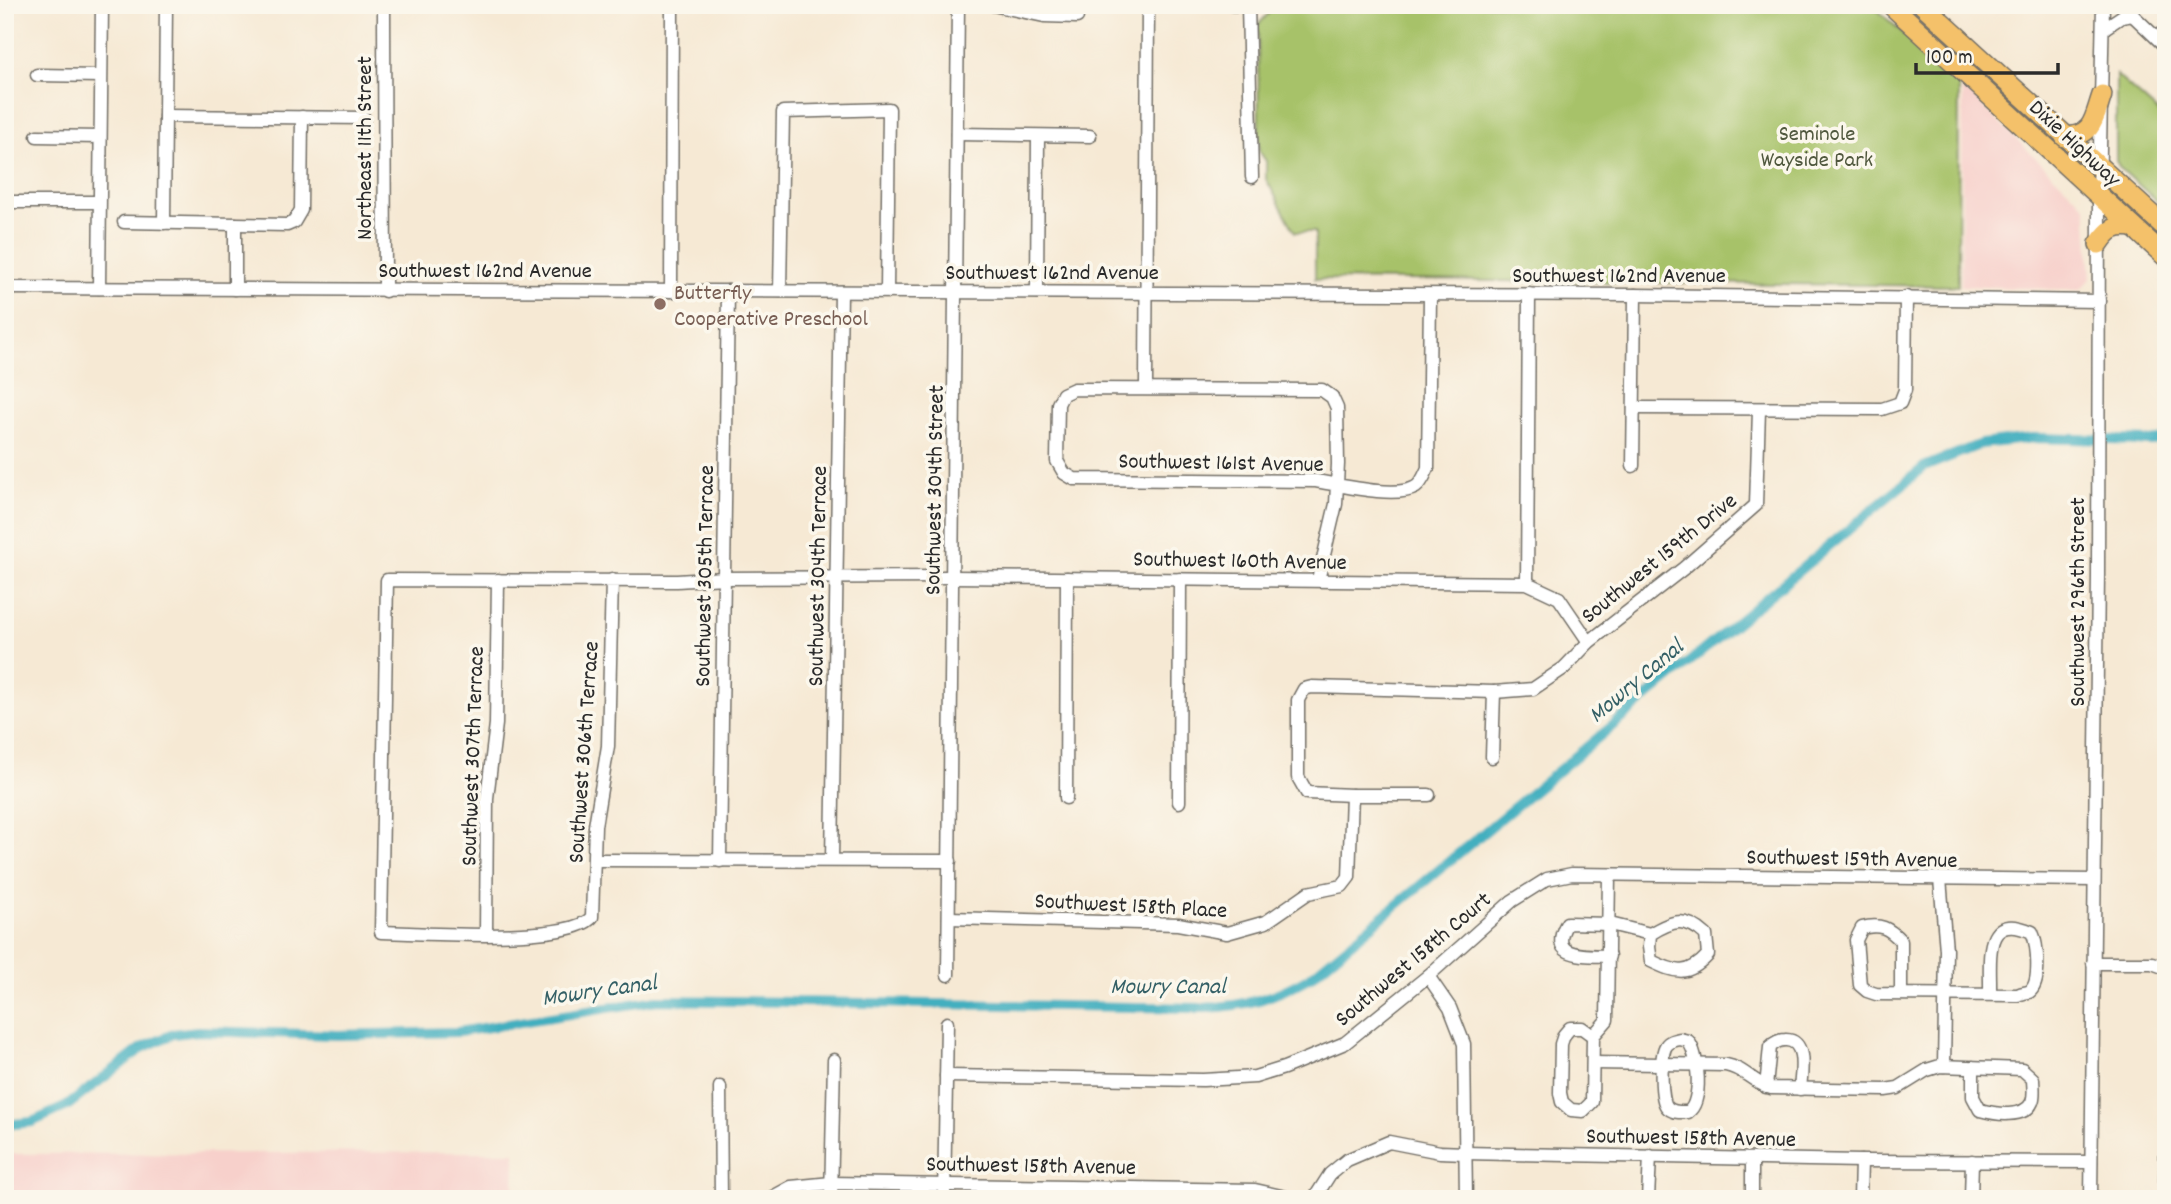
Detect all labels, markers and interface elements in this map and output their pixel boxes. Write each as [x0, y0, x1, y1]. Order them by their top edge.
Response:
scale bar [1916, 32, 2057, 76]
text: 100 m [1926, 44, 1973, 74]
street label: Northeast 11th Street [350, 56, 383, 240]
street label: Dixie Highway [2020, 93, 2128, 197]
park label: Seminole Wayside Park [1761, 119, 1873, 178]
street label: Southwest 162nd Avenue [378, 256, 592, 289]
street label: Southwest 162nd Avenue [945, 258, 1159, 291]
street label: Southwest 162nd Avenue [1512, 261, 1726, 294]
place label: Butterfly Cooperative Preschool [674, 278, 869, 337]
marker: Butterfly Cooperative Preschool [652, 296, 668, 312]
street label: Southwest 304th Street [918, 385, 955, 595]
street label: Southwest 161st Avenue [1118, 446, 1324, 483]
street label: Southwest 305th Terrace [688, 465, 725, 687]
street label: Southwest 304th Terrace [801, 465, 838, 687]
street label: Southwest 159th Drive [1575, 486, 1745, 633]
street label: Southwest 296th Street [2063, 497, 2096, 707]
street label: Southwest 160th Avenue [1133, 544, 1347, 581]
water label: Mowry Canal [1582, 631, 1694, 732]
street label: Southwest 306th Terrace [561, 640, 610, 864]
street label: Southwest 307th Terrace [454, 646, 495, 867]
street label: Southwest 159th Avenue [1746, 842, 1958, 879]
street label: Southwest 158th Court [1329, 885, 1500, 1036]
street label: Southwest 158th Place [1034, 886, 1228, 929]
water label: Mowry Canal [540, 967, 661, 1017]
water label: Mowry Canal [1110, 971, 1228, 1005]
street label: Southwest 158th Avenue [1586, 1121, 1796, 1158]
street label: Southwest 158th Avenue [926, 1149, 1136, 1186]

